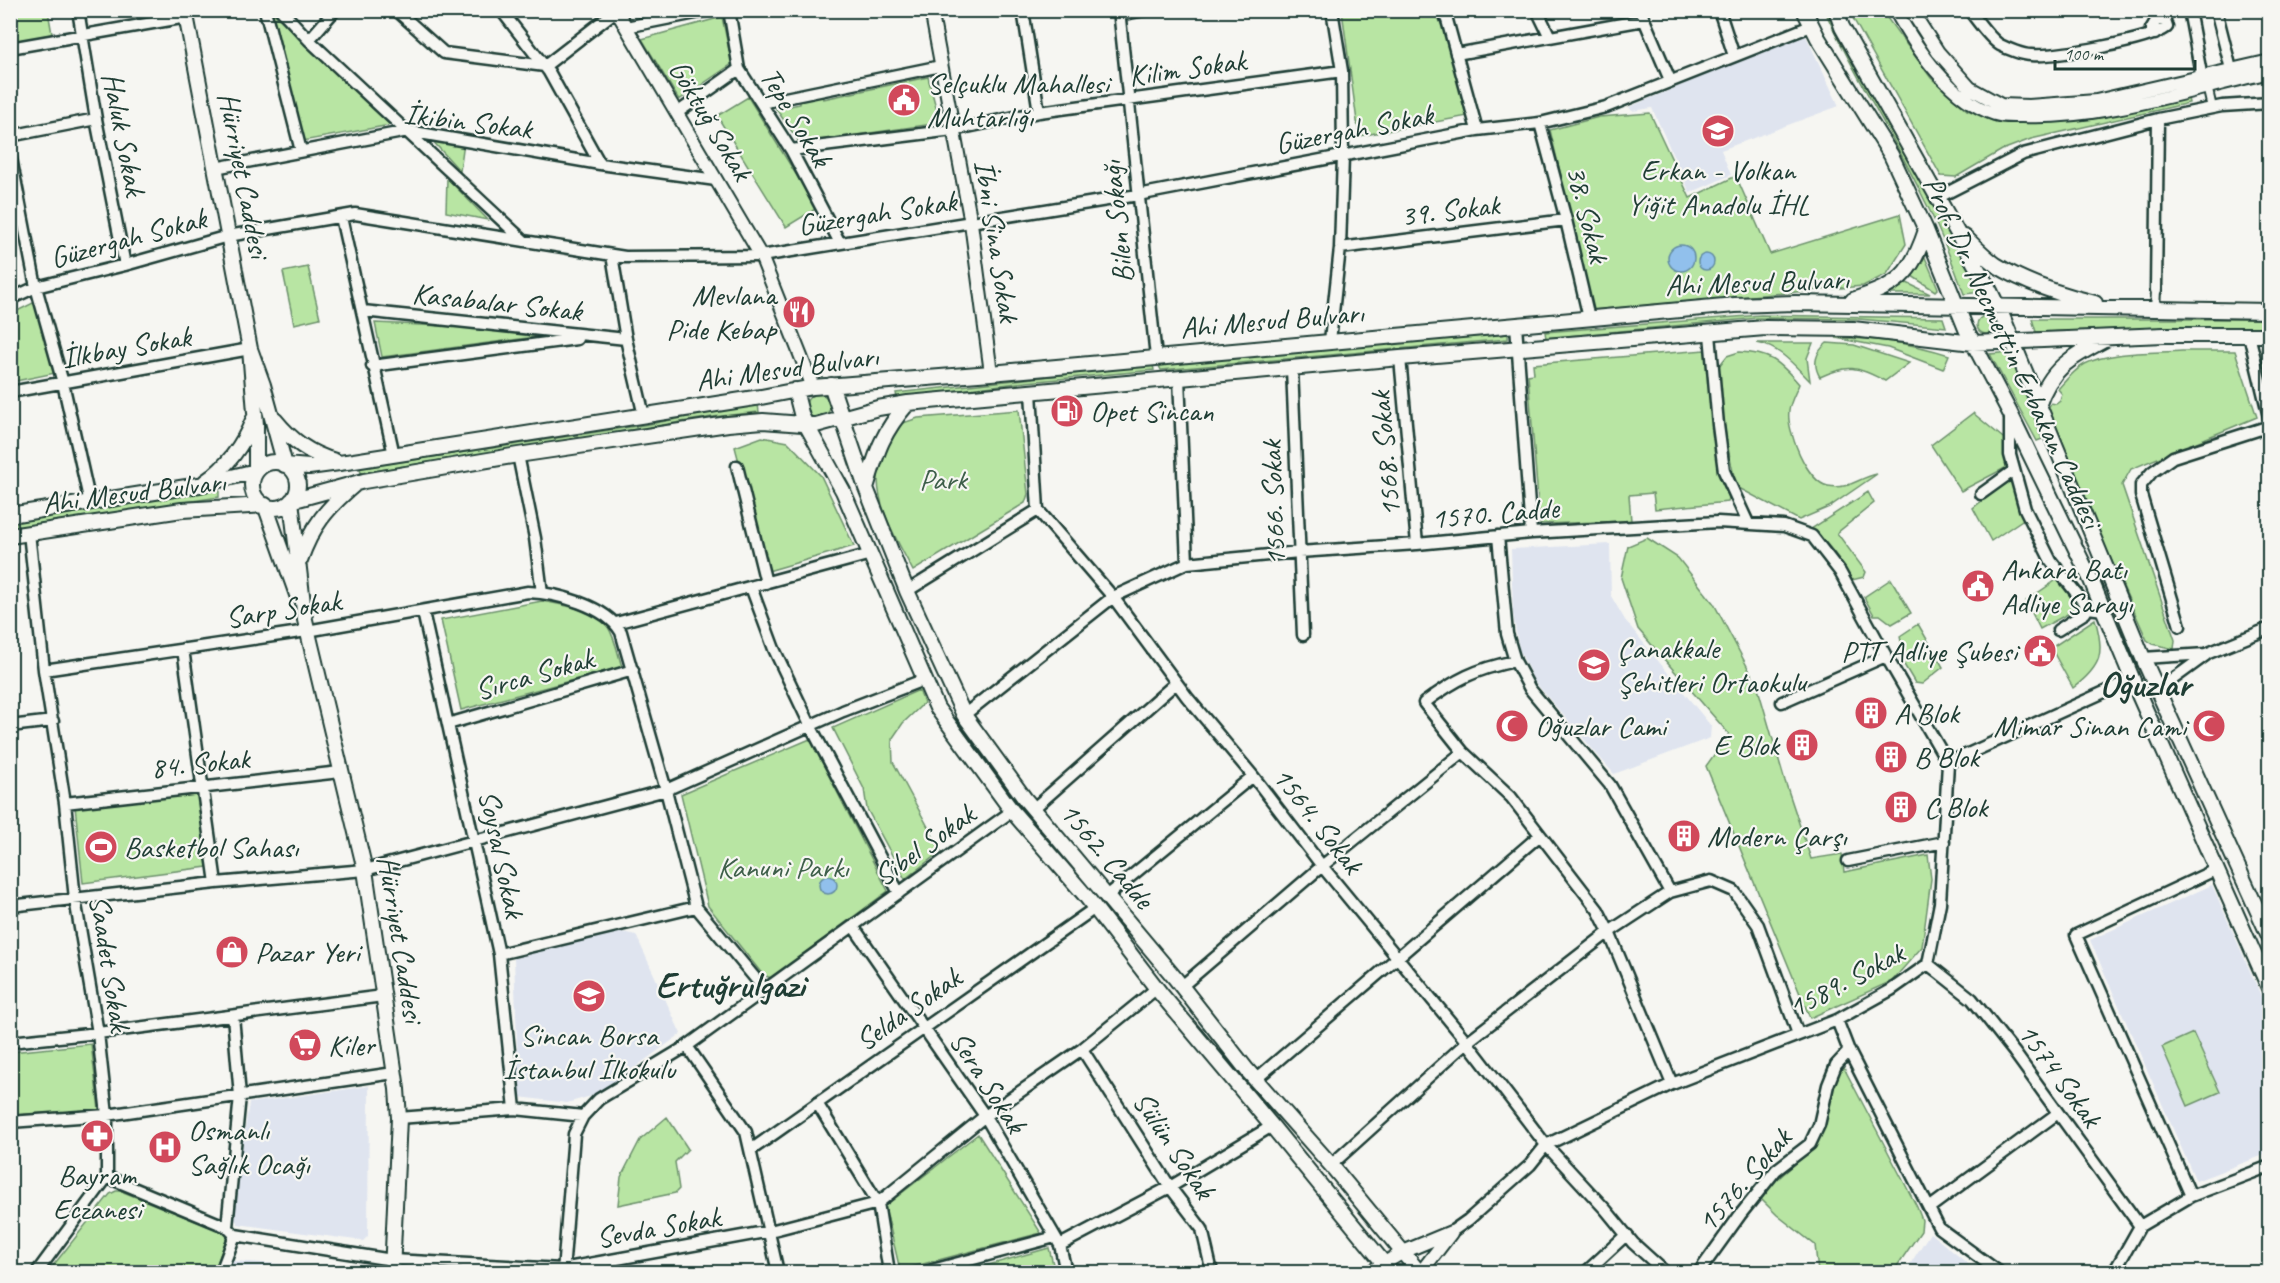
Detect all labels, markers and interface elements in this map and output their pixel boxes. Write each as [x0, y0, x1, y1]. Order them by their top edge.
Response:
scale bar [2055, 33, 2194, 71]
street label: Kilim Sokak [1126, 41, 1250, 95]
text: 100 m [2064, 43, 2105, 65]
street label: Göktuğ Sokak [660, 53, 763, 189]
street label: Tepe Sokak [752, 60, 841, 175]
place label: Selçuklu Mahallesi Muhtarlığı [927, 64, 1112, 136]
street label: Haluk Sokak [93, 69, 155, 201]
public building icon: Selçuklu Mahallesi Muhtarlığı [886, 82, 922, 118]
street label: Hürriyet Caddesi [209, 89, 279, 264]
street label: İkibin Sokak [402, 94, 536, 148]
street label: Güzergah Sokak [1272, 95, 1438, 163]
school or university icon: Erkan - Volkan Yiğit Anadolu İHL [1700, 113, 1736, 149]
place label: Erkan - Volkan Yiğit Anadolu İHL [1627, 151, 1809, 223]
street label: İbni Sina Sokak [965, 157, 1029, 327]
street label: Bilen Sokağı [1092, 158, 1142, 285]
street label: 38. Sokak [1558, 161, 1619, 269]
street label: Prof. Dr. Necmettin Erbakan Caddesi [1915, 170, 2113, 537]
street label: Güzergah Sokak [795, 181, 961, 244]
street label: 39. Sokak [1399, 185, 1503, 235]
street label: Güzergah Sokak [46, 198, 212, 277]
street label: Ahi Mesud Bulvarı [1665, 260, 1851, 304]
street label: Kasabalar Sokak [410, 274, 586, 330]
place label: Mevlana Pide Kebap [666, 276, 779, 348]
street label: Ahi Mesud Bulvarı [1179, 293, 1367, 347]
restaurant icon: Mevlana Pide Kebap [781, 294, 817, 330]
street label: İlkbay Sokak [58, 317, 196, 377]
street label: Ahi Mesud Bulvarı [693, 336, 882, 400]
street label: 1568. Sokak [1360, 388, 1409, 518]
place label: Opet Sincan [1090, 392, 1214, 430]
fuel station icon: Opet Sincan [1049, 393, 1085, 429]
street label: 1566. Sokak [1252, 437, 1294, 567]
park label: Park [919, 460, 969, 498]
street label: Ahi Mesud Bulvarı [40, 462, 229, 522]
street label: 1570. Cadde [1430, 488, 1563, 537]
place label: Ankara Batı Adliye Sarayı [2001, 550, 2134, 622]
public building icon: Ankara Batı Adliye Sarayı [1960, 568, 1996, 604]
street label: Sarp Sokak [223, 581, 345, 637]
place label: Çanakkale Şehitleri Ortaokulu [1617, 629, 1808, 701]
place label: PTT Adliye Şubesi [1841, 632, 2020, 670]
public building icon: PTT Adliye Şubesi [2022, 633, 2058, 669]
street label: Sırca Sokak [470, 638, 599, 709]
school or university icon: Çanakkale Şehitleri Ortaokulu [1576, 647, 1612, 683]
district label: Oğuzlar [2100, 661, 2194, 707]
place label: A Blok [1894, 694, 1961, 732]
building icon: A Blok [1853, 695, 1889, 731]
place label: Oğuzlar Cami [1535, 707, 1669, 745]
place label: Mimar Sinan Cami [1994, 707, 2189, 745]
mosque icon: Oğuzlar Cami [1494, 708, 1530, 744]
mosque icon: Mimar Sinan Cami [2191, 708, 2227, 744]
place label: E Blok [1713, 726, 1781, 764]
building icon: E Blok [1784, 727, 1820, 763]
place label: B Blok [1914, 738, 1981, 776]
street label: 84. Sokak [149, 739, 253, 787]
building icon: B Blok [1873, 739, 1909, 775]
street label: 1564. Sokak [1264, 759, 1373, 883]
street label: Soysal Sokak [470, 787, 534, 923]
place label: C Blok [1924, 788, 1989, 826]
building icon: C Blok [1883, 789, 1919, 825]
street label: Sibel Sokak [866, 794, 984, 894]
street label: 1562. Cadde [1051, 794, 1164, 918]
place label: Modern Çarşı [1707, 817, 1848, 855]
building icon: Modern Çarşı [1666, 818, 1702, 854]
place label: Basketbol Sahası [124, 828, 300, 866]
sports icon: Basketbol Sahası [83, 829, 119, 865]
park label: Kanuni Parkı [717, 848, 850, 886]
street label: Hürriyet Caddesi [369, 853, 433, 1028]
street label: Saadet Sokak [81, 892, 140, 1036]
place label: Pazar Yeri [255, 933, 363, 971]
street label: 1589. Sokak [1781, 933, 1912, 1026]
shop icon: Pazar Yeri [214, 934, 250, 970]
street label: Selda Sokak [848, 958, 970, 1059]
district label: Ertuğrulgazi [655, 962, 810, 1008]
school or university icon: Sincan Borsa İstanbul İlkokulu [571, 978, 607, 1014]
street label: 1574 Sokak [2009, 1015, 2112, 1136]
place label: Sincan Borsa İstanbul İlkokulu [503, 1016, 677, 1088]
street label: Sera Sokak [941, 1024, 1036, 1142]
place label: Kiler [328, 1026, 377, 1064]
supermarket icon: Kiler [287, 1027, 323, 1063]
street label: Sülün Sokak [1124, 1084, 1225, 1208]
place label: Osmanlı Sağlık Ocağı [188, 1111, 311, 1183]
pharmacy icon: Bayram Eczanesi [79, 1118, 115, 1154]
street label: 1576. Sokak [1688, 1118, 1801, 1240]
hospital icon: Osmanlı Sağlık Ocağı [147, 1129, 183, 1165]
place label: Bayram Eczanesi [53, 1156, 144, 1228]
street label: Sevda Sokak [593, 1197, 725, 1257]

